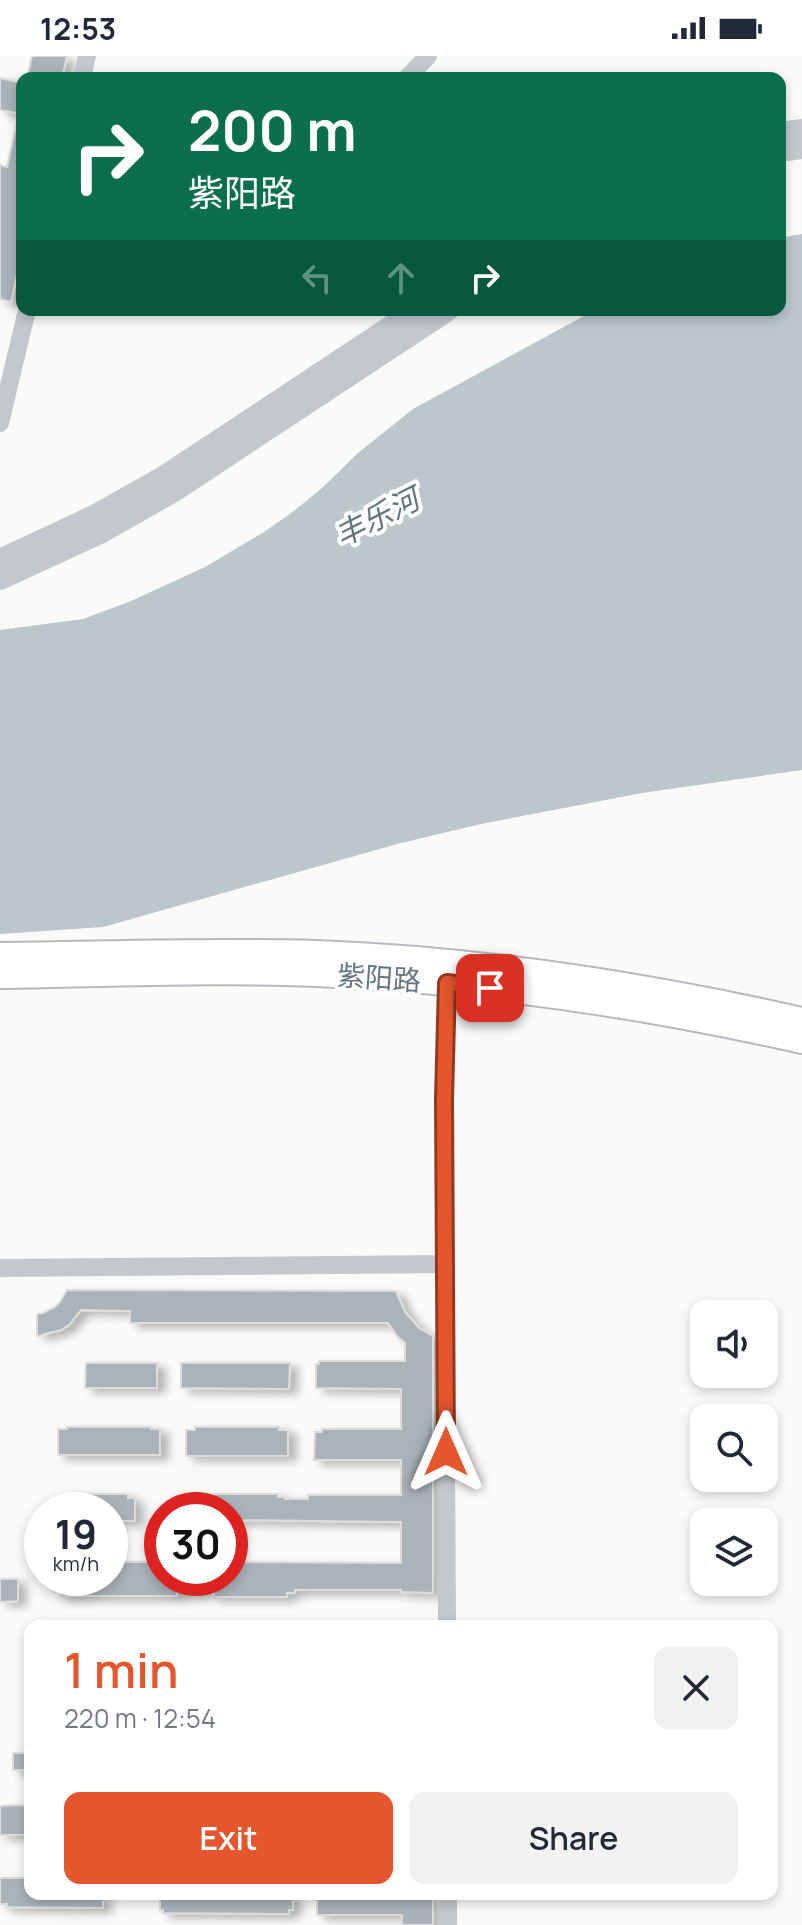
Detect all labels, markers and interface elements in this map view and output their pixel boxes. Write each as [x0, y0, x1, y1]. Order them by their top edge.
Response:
text: 12:53 [40, 8, 116, 49]
text: 200 m [188, 91, 357, 168]
icon: right [56, 104, 160, 208]
text: 紫阳路 [188, 168, 296, 217]
icon: left [295, 256, 339, 300]
icon: ahead [379, 256, 423, 300]
icon: right [463, 256, 507, 300]
water label: 丰乐河 [327, 476, 430, 555]
pin [456, 954, 524, 1022]
street label: 紫阳路 [336, 955, 422, 999]
icon: arrive [468, 966, 512, 1010]
map controls [690, 1300, 778, 1596]
button: sound [690, 1300, 778, 1388]
button: search [690, 1404, 778, 1492]
position arrow [404, 1410, 488, 1494]
speed limit sign: 30 [144, 1492, 248, 1596]
text: 19 [55, 1506, 97, 1561]
button: layers [690, 1508, 778, 1596]
text: km/h [53, 1550, 99, 1577]
text: 1 min [64, 1637, 178, 1702]
button: close [654, 1646, 738, 1730]
text: 220 m · 12:54 [64, 1700, 216, 1736]
button: Exit [64, 1792, 393, 1884]
button: Share [409, 1792, 738, 1884]

